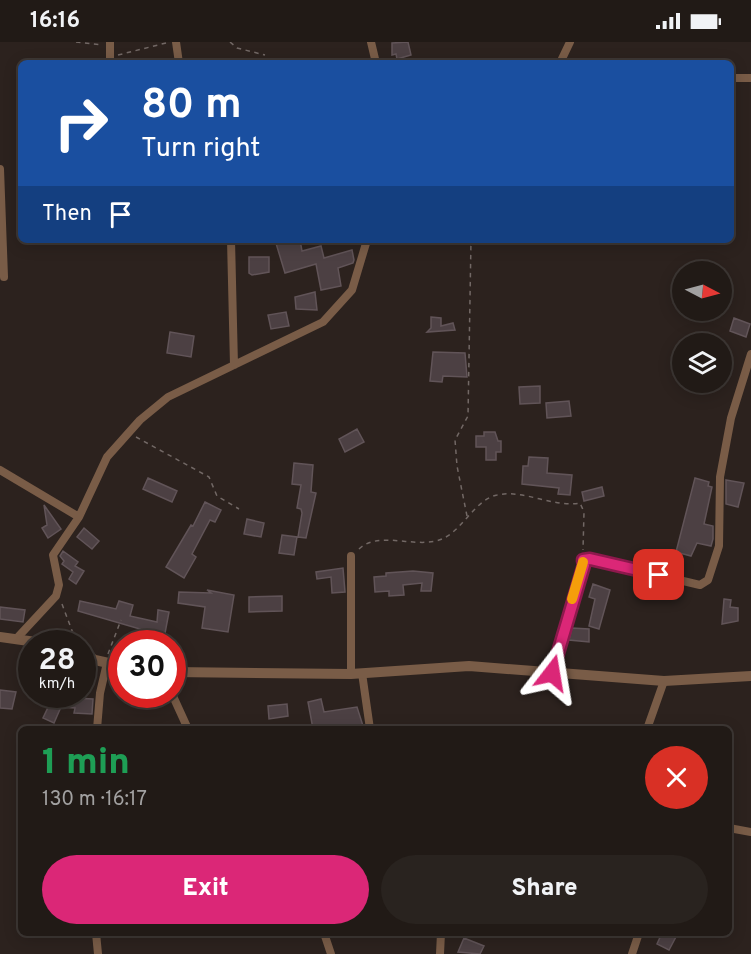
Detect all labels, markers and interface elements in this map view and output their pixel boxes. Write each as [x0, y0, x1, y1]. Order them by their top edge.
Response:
text: 16:16 [30, 8, 80, 35]
text: 80 m [141, 80, 242, 133]
icon: right [42, 84, 120, 162]
text: Turn right [141, 132, 260, 166]
icon: arrive [104, 198, 137, 231]
text: Then [42, 201, 92, 228]
north arrow [672, 261, 732, 321]
map controls [672, 261, 732, 393]
button: layers [672, 333, 732, 393]
pin [633, 549, 684, 600]
icon: arrive [642, 558, 675, 591]
speed limit sign: 30 [108, 630, 186, 708]
position arrow [520, 641, 584, 705]
text: 28 [38, 643, 76, 680]
text: km/h [39, 675, 75, 694]
text: 1 min [42, 741, 130, 787]
button: close [645, 746, 708, 809]
text: 130 m · 16:17 [42, 787, 147, 813]
button: Exit [42, 855, 369, 924]
button: Share [381, 855, 708, 924]

